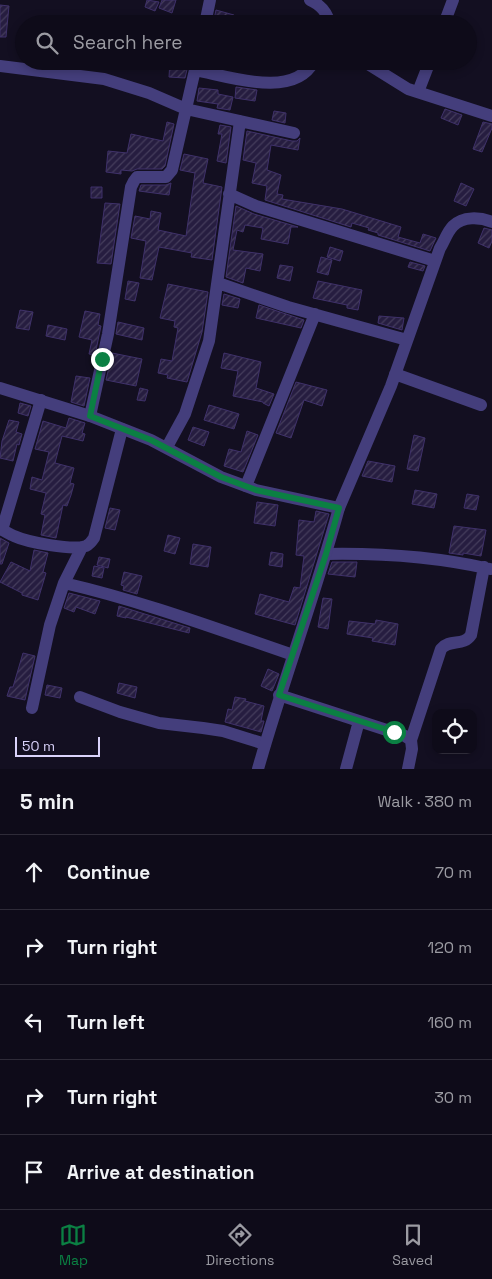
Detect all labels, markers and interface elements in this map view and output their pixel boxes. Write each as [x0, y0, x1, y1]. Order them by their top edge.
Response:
search box [15, 15, 477, 70]
icon: search [33, 29, 61, 57]
text: Search here [73, 30, 183, 55]
route end [91, 348, 114, 371]
map controls [432, 709, 477, 754]
button: locate [432, 709, 477, 754]
route start [383, 721, 406, 744]
scale bar [15, 734, 100, 757]
text: 50 m [22, 737, 55, 755]
text: 5 min [20, 788, 74, 815]
text: Walk · 380 m [377, 791, 472, 812]
icon: ahead [20, 858, 48, 886]
text: Continue [67, 860, 150, 885]
text: 70 m [435, 862, 472, 883]
icon: right [20, 933, 48, 961]
text: Turn right [67, 935, 157, 960]
text: 120 m [428, 937, 472, 958]
icon: left [20, 1008, 48, 1036]
text: Turn left [67, 1010, 145, 1035]
text: 160 m [427, 1012, 472, 1033]
icon: right [20, 1083, 48, 1111]
text: Turn right [67, 1085, 157, 1110]
text: 30 m [434, 1087, 472, 1108]
icon: arrive [20, 1158, 48, 1186]
text: Arrive at destination [67, 1160, 255, 1185]
tab: Map [59, 1221, 88, 1269]
tab: Directions [206, 1221, 274, 1269]
tab: Saved [392, 1221, 433, 1269]

